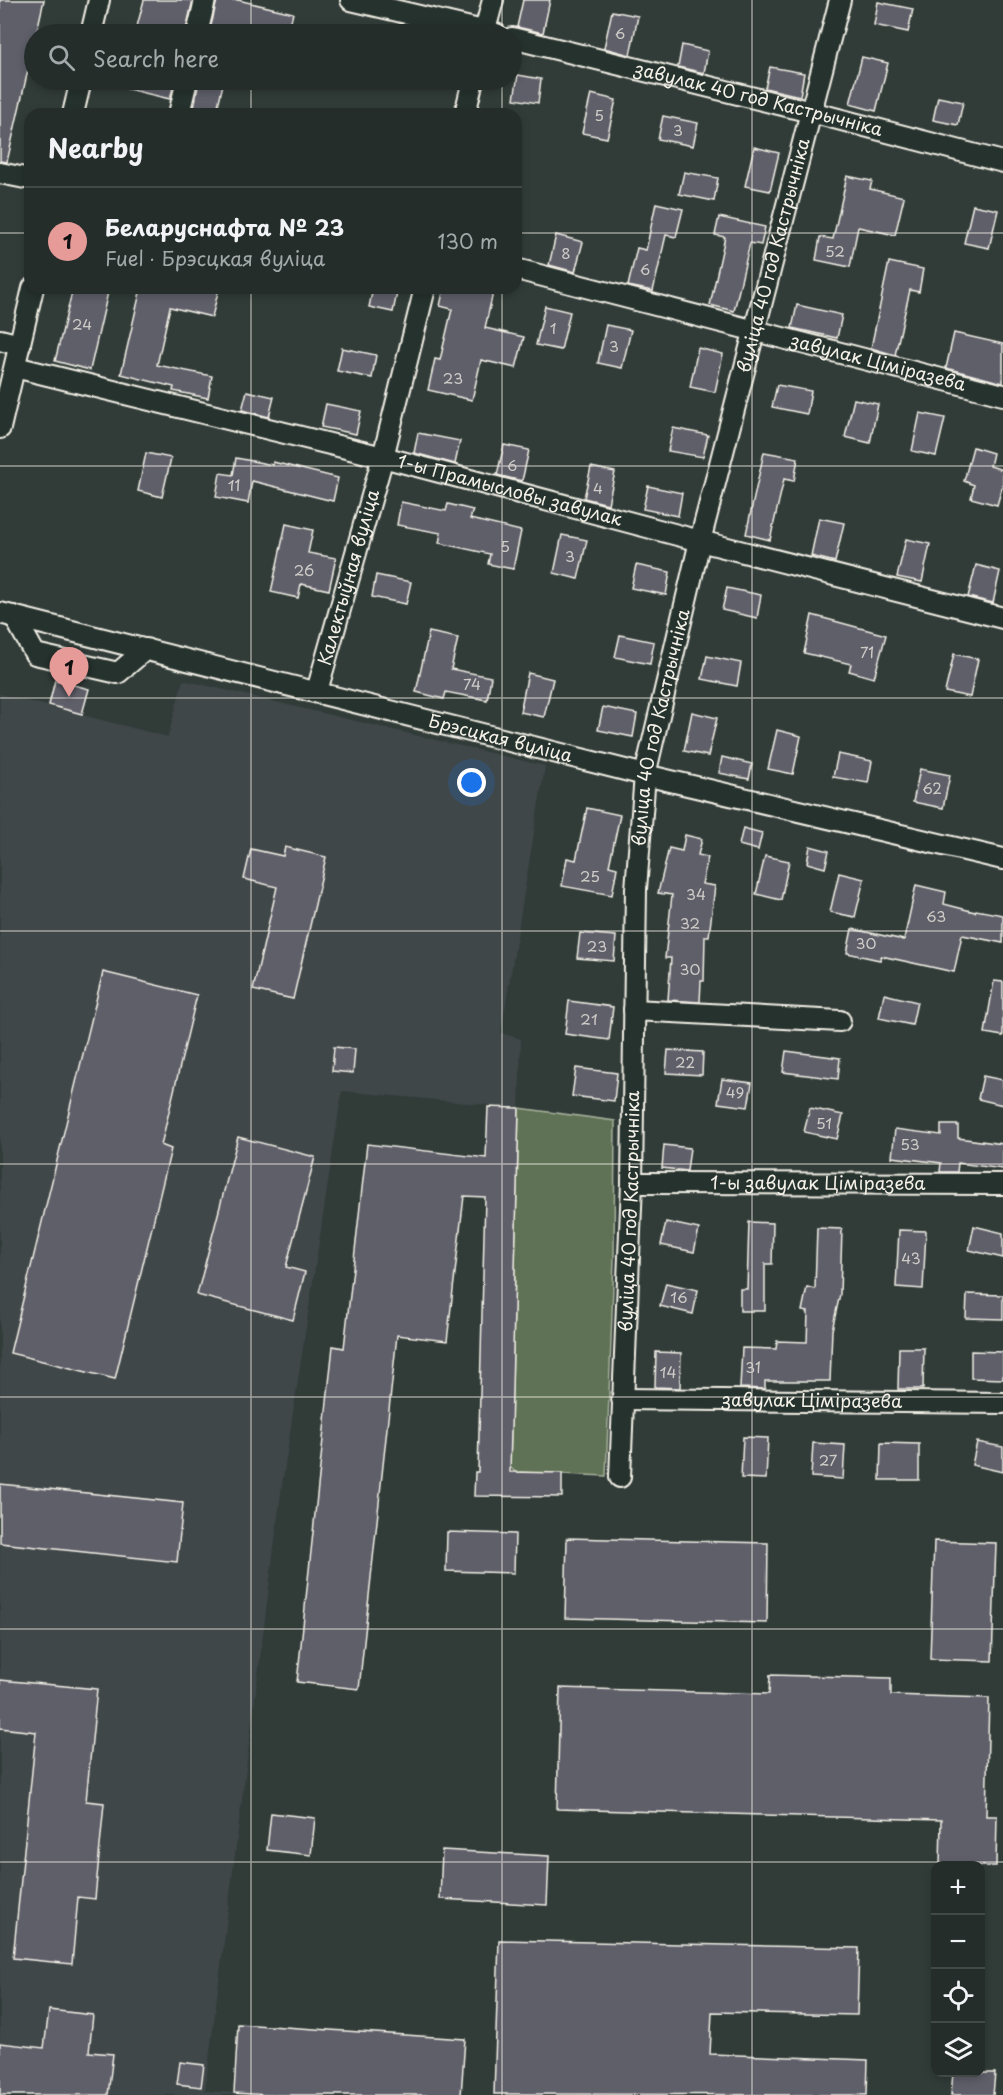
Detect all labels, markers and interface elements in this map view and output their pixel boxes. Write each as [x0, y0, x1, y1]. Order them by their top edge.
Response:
house number: 6 [615, 21, 625, 44]
search box [24, 24, 522, 90]
icon: search [45, 41, 78, 74]
text: Search here [93, 41, 219, 74]
street label: завулак 40 год Кастрычніка [631, 54, 887, 142]
house number: 5 [594, 103, 604, 126]
house number: 3 [673, 118, 683, 141]
text: Nearby [48, 128, 143, 167]
street label: вуліца 40 год Кастрычніка [729, 134, 816, 375]
text: Беларуснафта № 23 [105, 210, 344, 243]
text: 1 [63, 226, 72, 256]
text: 130 m [438, 226, 498, 256]
house number: 52 [825, 239, 845, 262]
house number: 8 [561, 241, 571, 264]
text: Fuel · Брэсцкая вуліца [105, 243, 325, 273]
house number: 6 [640, 257, 650, 280]
house number: 24 [72, 312, 92, 335]
house number: 1 [550, 316, 556, 339]
street label: завулак Ціміразева [787, 325, 970, 397]
house number: 3 [609, 334, 619, 357]
house number: 23 [443, 366, 463, 389]
street label: 1-ы Прамысловы завулак [395, 446, 626, 532]
house number: 6 [507, 453, 517, 476]
house number: 11 [228, 473, 240, 496]
house number: 4 [593, 476, 603, 499]
street label: Калектыўная вуліца [310, 486, 385, 668]
house number: 5 [500, 534, 510, 557]
house number: 3 [565, 544, 575, 567]
house number: 26 [294, 558, 314, 581]
street label: вуліца 40 год Кастрычніка [624, 605, 696, 847]
house number: 71 [860, 640, 874, 663]
pin: 1 [50, 648, 88, 697]
house number: 74 [463, 672, 481, 695]
street label: Брэсцкая вуліца [426, 706, 576, 768]
your location [457, 768, 486, 797]
house number: 62 [922, 776, 942, 799]
house number: 25 [580, 864, 600, 887]
house number: 34 [686, 882, 706, 905]
house number: 63 [926, 904, 946, 927]
house number: 32 [680, 911, 700, 934]
house number: 30 [856, 931, 876, 954]
house number: 23 [587, 934, 607, 957]
house number: 30 [680, 957, 700, 980]
house number: 21 [580, 1007, 598, 1030]
house number: 22 [675, 1050, 695, 1073]
house number: 49 [726, 1080, 744, 1103]
street label: вуліца 40 год Кастрычніка [611, 1090, 645, 1332]
house number: 51 [816, 1111, 832, 1134]
house number: 53 [900, 1132, 920, 1155]
street label: 1-ы завулак Ціміразева [710, 1168, 926, 1196]
house number: 43 [901, 1246, 921, 1269]
house number: 16 [670, 1285, 688, 1308]
house number: 31 [745, 1355, 761, 1378]
house number: 14 [660, 1360, 676, 1383]
street label: завулак Ціміразева [721, 1385, 903, 1414]
house number: 27 [819, 1448, 838, 1471]
map controls [931, 1861, 985, 2077]
button: + [931, 1861, 985, 1915]
button: − [931, 1915, 985, 1969]
button: locate [931, 1969, 985, 2023]
button: layers [931, 2023, 985, 2077]

